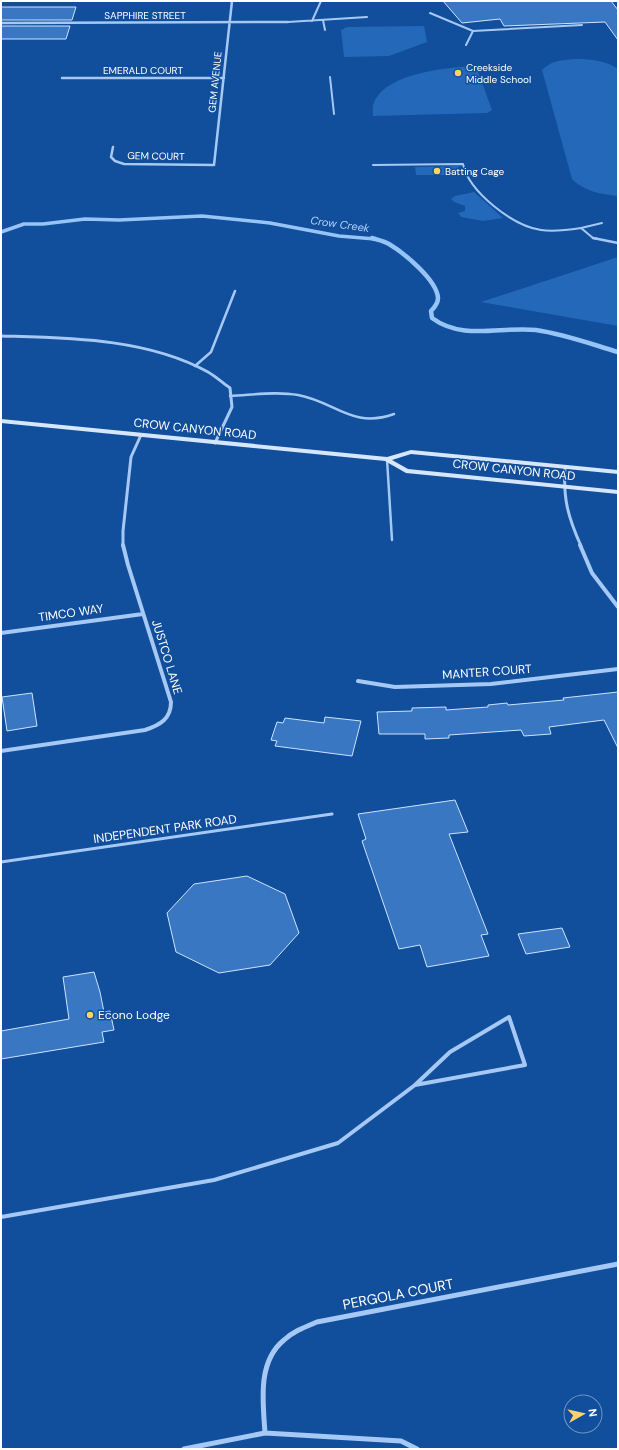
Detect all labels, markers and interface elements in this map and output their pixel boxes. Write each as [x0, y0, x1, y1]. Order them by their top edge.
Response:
street label: SAPPHIRE STREET [104, 9, 186, 22]
street label: GEM AVENUE [205, 50, 225, 113]
place label: Creekside Middle School [466, 61, 531, 86]
street label: EMERALD COURT [103, 64, 183, 77]
marker: Creekside Middle School [453, 68, 463, 78]
street label: GEM COURT [127, 149, 185, 163]
place label: Batting Cage [445, 165, 505, 178]
marker: Batting Cage [432, 166, 442, 176]
water label: Crow Creek [310, 213, 371, 235]
street label: CROW CANYON ROAD [133, 415, 257, 443]
street label: CROW CANYON ROAD [452, 456, 576, 484]
street label: TIMCO WAY [37, 601, 105, 625]
street label: JUSTCO LANE [148, 618, 186, 697]
street label: MANTER COURT [442, 661, 533, 683]
street label: INDEPENDENT PARK ROAD [92, 811, 238, 847]
place label: Econo Lodge [98, 1007, 170, 1023]
marker: Econo Lodge [85, 1010, 95, 1020]
street label: PERGOLA COURT [341, 1274, 455, 1314]
north arrow [563, 1394, 603, 1434]
text: N [585, 1408, 600, 1418]

